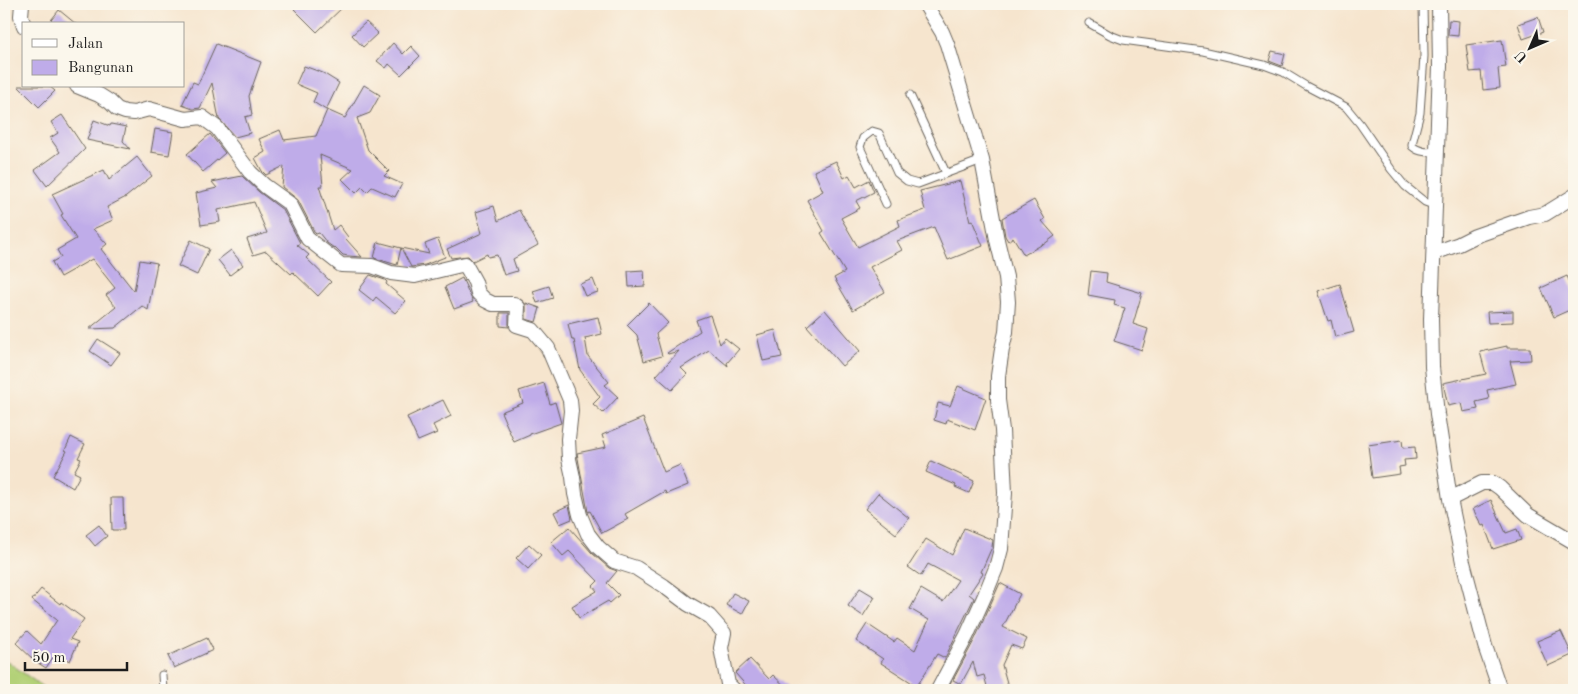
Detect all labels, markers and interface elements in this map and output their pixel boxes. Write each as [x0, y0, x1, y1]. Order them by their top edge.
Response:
legend [22, 22, 185, 88]
north arrow [1506, 22, 1556, 72]
text: Jalan [68, 37, 103, 52]
text: U [1513, 48, 1530, 65]
text: Bangunan [68, 61, 134, 76]
scale bar [25, 639, 128, 671]
text: 50 m [32, 651, 66, 666]

